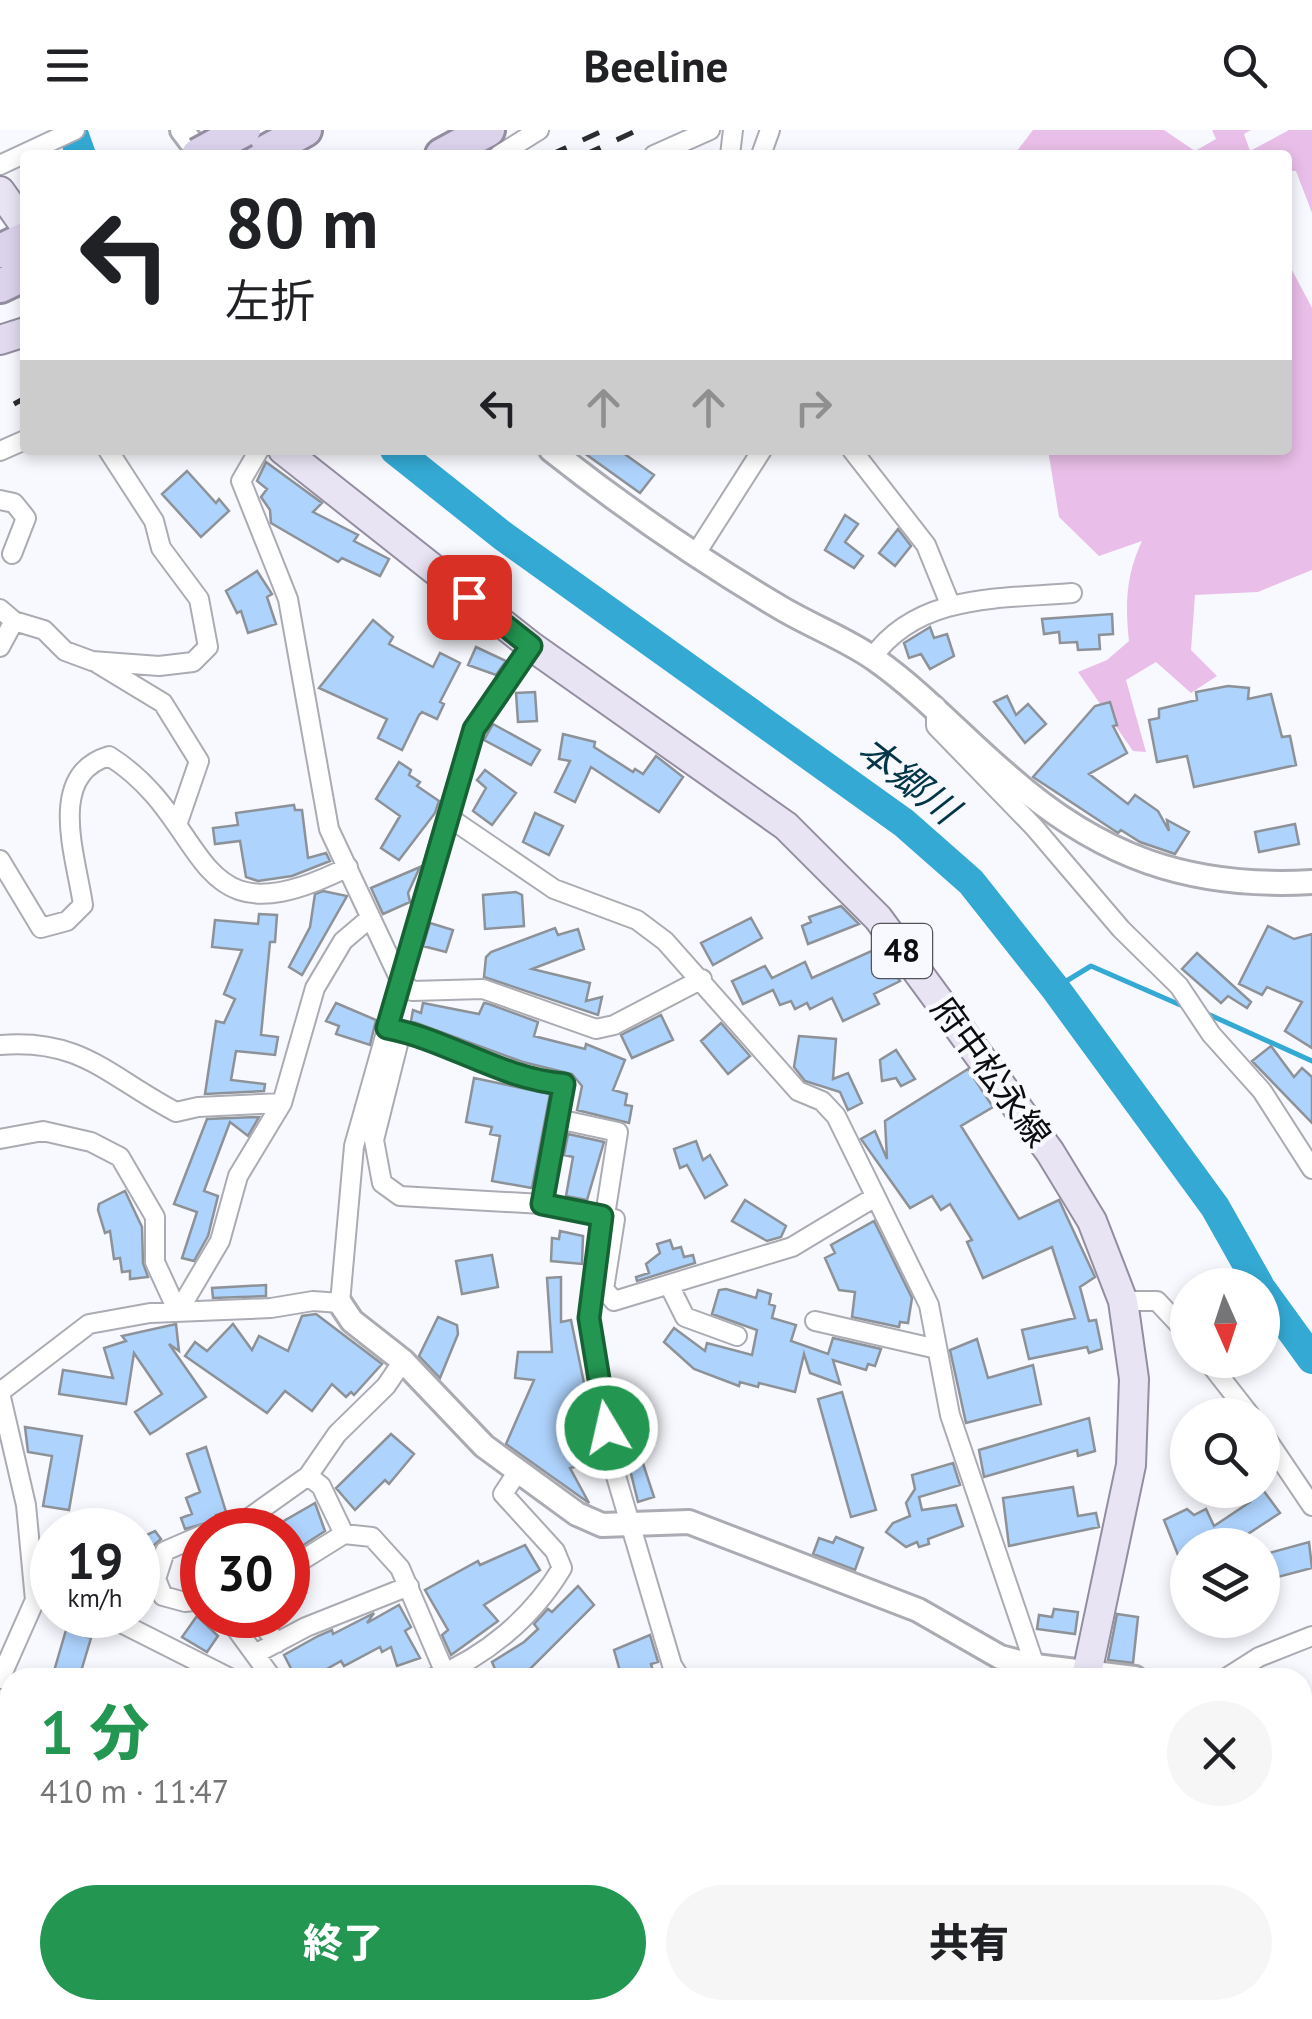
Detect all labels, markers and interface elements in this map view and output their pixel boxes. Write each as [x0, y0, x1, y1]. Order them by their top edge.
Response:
text: Beeline [584, 36, 728, 94]
icon: menu [40, 38, 95, 93]
icon: search [1217, 38, 1272, 93]
text: 80 m [225, 177, 378, 267]
icon: left [60, 190, 190, 320]
text: 左折 [225, 271, 315, 329]
icon: left [471, 380, 526, 435]
icon: ahead [576, 380, 631, 435]
icon: ahead [681, 380, 736, 435]
icon: right [786, 380, 841, 435]
pin [427, 555, 512, 640]
icon: arrive [442, 570, 497, 625]
water label: 本郷川 [849, 724, 972, 836]
road number: 48 [872, 924, 932, 978]
street label: 府中松永線 [922, 987, 1062, 1156]
north arrow [1170, 1268, 1280, 1378]
map controls [1170, 1268, 1280, 1638]
position arrow [555, 1376, 659, 1480]
button: search [1170, 1398, 1280, 1508]
speed limit sign: 30 [180, 1508, 310, 1638]
text: 19 [67, 1528, 123, 1593]
button: layers [1170, 1528, 1280, 1638]
text: km/h [68, 1582, 122, 1614]
text: 1 分 [40, 1693, 149, 1771]
button: close [1167, 1701, 1272, 1806]
text: 410 m · 11:47 [40, 1770, 229, 1812]
button: 終了 [40, 1885, 646, 2000]
button: 共有 [666, 1885, 1272, 2000]

